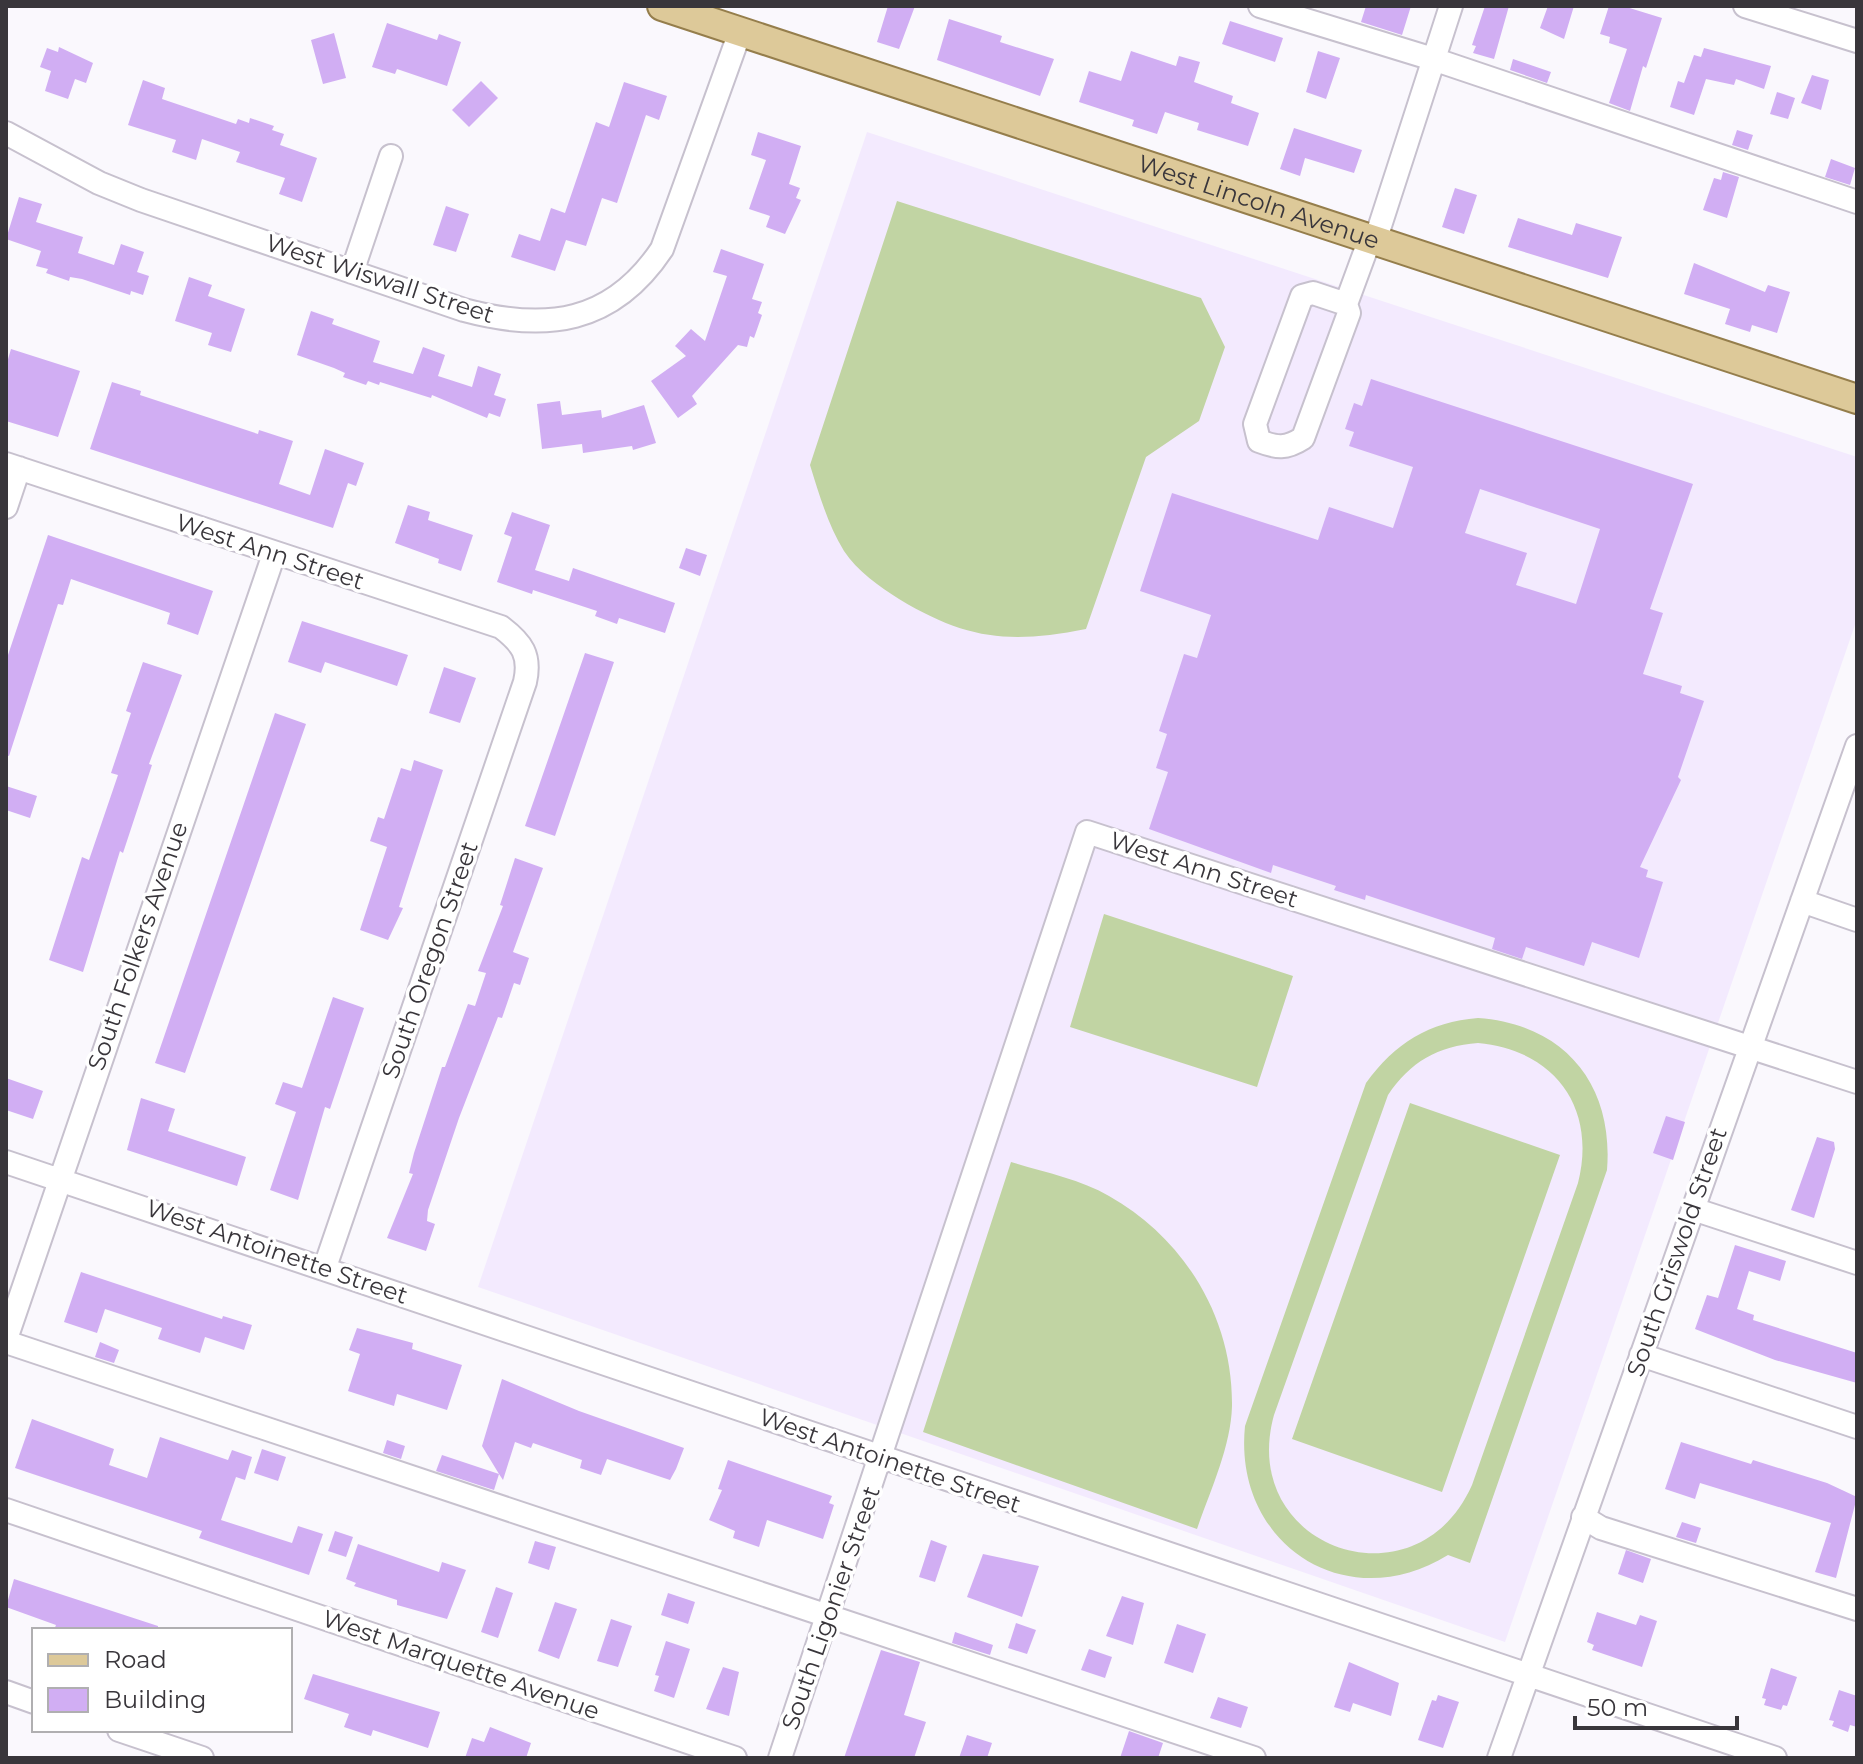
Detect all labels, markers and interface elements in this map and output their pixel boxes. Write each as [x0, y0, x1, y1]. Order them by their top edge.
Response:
street label: West Lincoln Avenue [1134, 149, 1383, 255]
street label: West Wiswall Street [262, 228, 498, 329]
street label: West Ann Street [172, 507, 368, 596]
street label: South Folkers Avenue [81, 818, 194, 1074]
street label: West Ann Street [1106, 825, 1302, 914]
street label: South Oregon Street [375, 837, 484, 1082]
street label: South Griswold Street [1620, 1123, 1733, 1380]
street label: West Antoinette Street [143, 1193, 412, 1310]
street label: West Antoinette Street [756, 1402, 1025, 1519]
street label: South Ligonier Street [775, 1482, 886, 1734]
street label: West Marquette Avenue [319, 1603, 603, 1726]
legend [32, 1628, 292, 1732]
text: Road [104, 1645, 167, 1674]
scale bar [1575, 1680, 1737, 1730]
text: Building [104, 1685, 207, 1714]
text: 50 m [1587, 1693, 1648, 1722]

